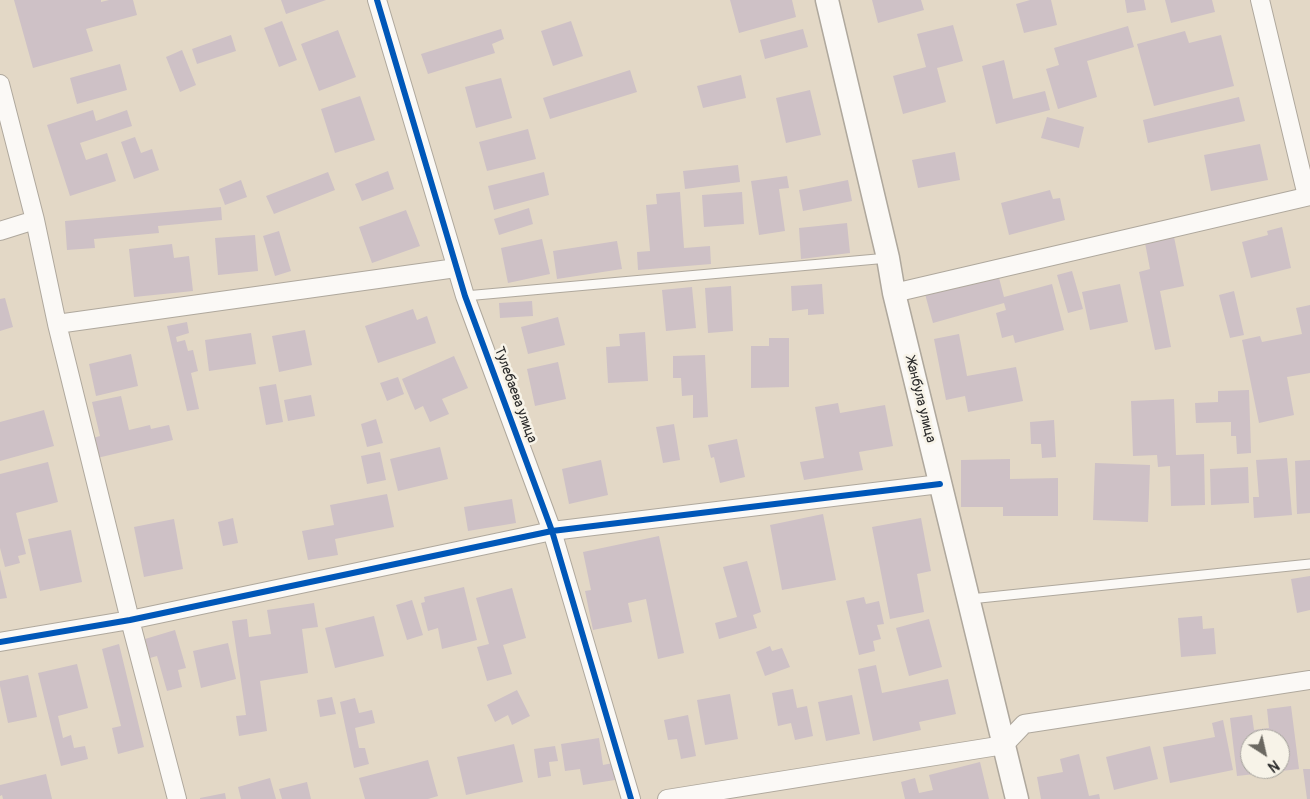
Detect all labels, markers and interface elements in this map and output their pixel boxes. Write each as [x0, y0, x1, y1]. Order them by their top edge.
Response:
street label: Тулебаева улица [490, 345, 540, 445]
street label: Жанбула улица [901, 355, 939, 445]
north arrow [1240, 729, 1290, 779]
text: N [1265, 756, 1282, 776]

